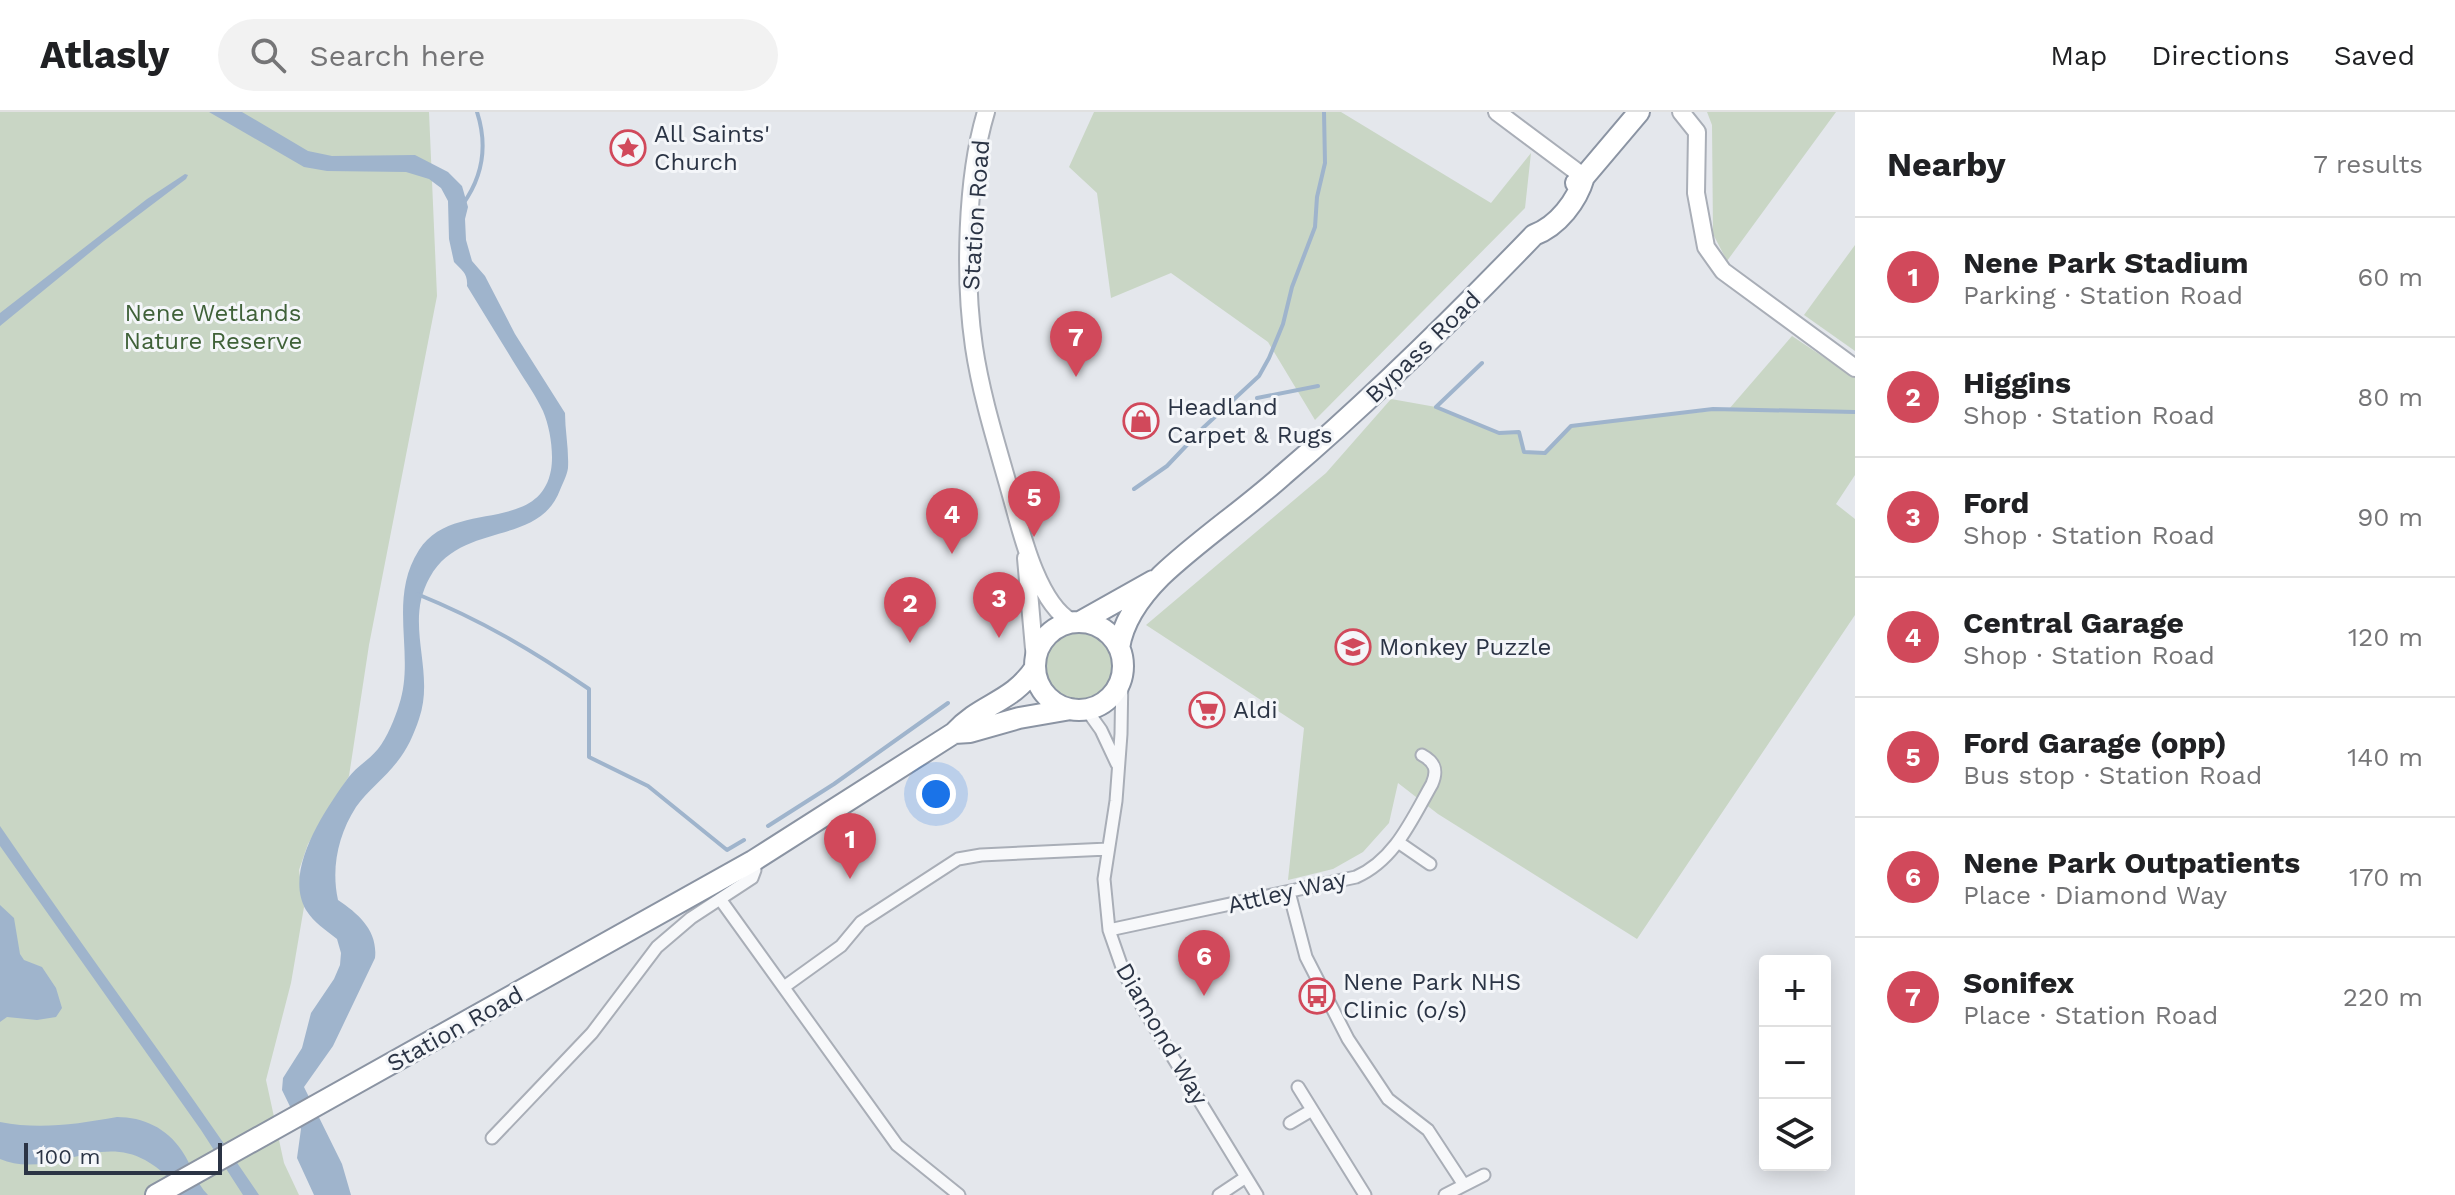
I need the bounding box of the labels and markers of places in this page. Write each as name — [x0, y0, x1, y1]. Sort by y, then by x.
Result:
place label: All Saints' Church — [654, 120, 770, 176]
place icon: All Saints' Church — [609, 129, 647, 167]
pin: 7 — [1050, 311, 1102, 377]
place label: Headland Carpet & Rugs — [1167, 393, 1333, 449]
shop icon: Headland Carpet & Rugs — [1122, 402, 1160, 440]
pin: 5 — [1008, 471, 1060, 537]
pin: 4 — [926, 488, 978, 554]
pin: 3 — [973, 572, 1025, 638]
pin: 2 — [884, 577, 936, 643]
school or university icon: Monkey Puzzle — [1334, 628, 1372, 666]
place label: Monkey Puzzle — [1379, 633, 1551, 661]
supermarket icon: Aldi — [1188, 691, 1226, 729]
place label: Aldi — [1233, 696, 1278, 724]
pin: 1 — [824, 813, 876, 879]
pin: 6 — [1178, 930, 1230, 996]
place label: Nene Park NHS Clinic (o/s) — [1343, 968, 1521, 1024]
bus stop icon: Nene Park NHS Clinic (o/s) — [1298, 977, 1336, 1015]

